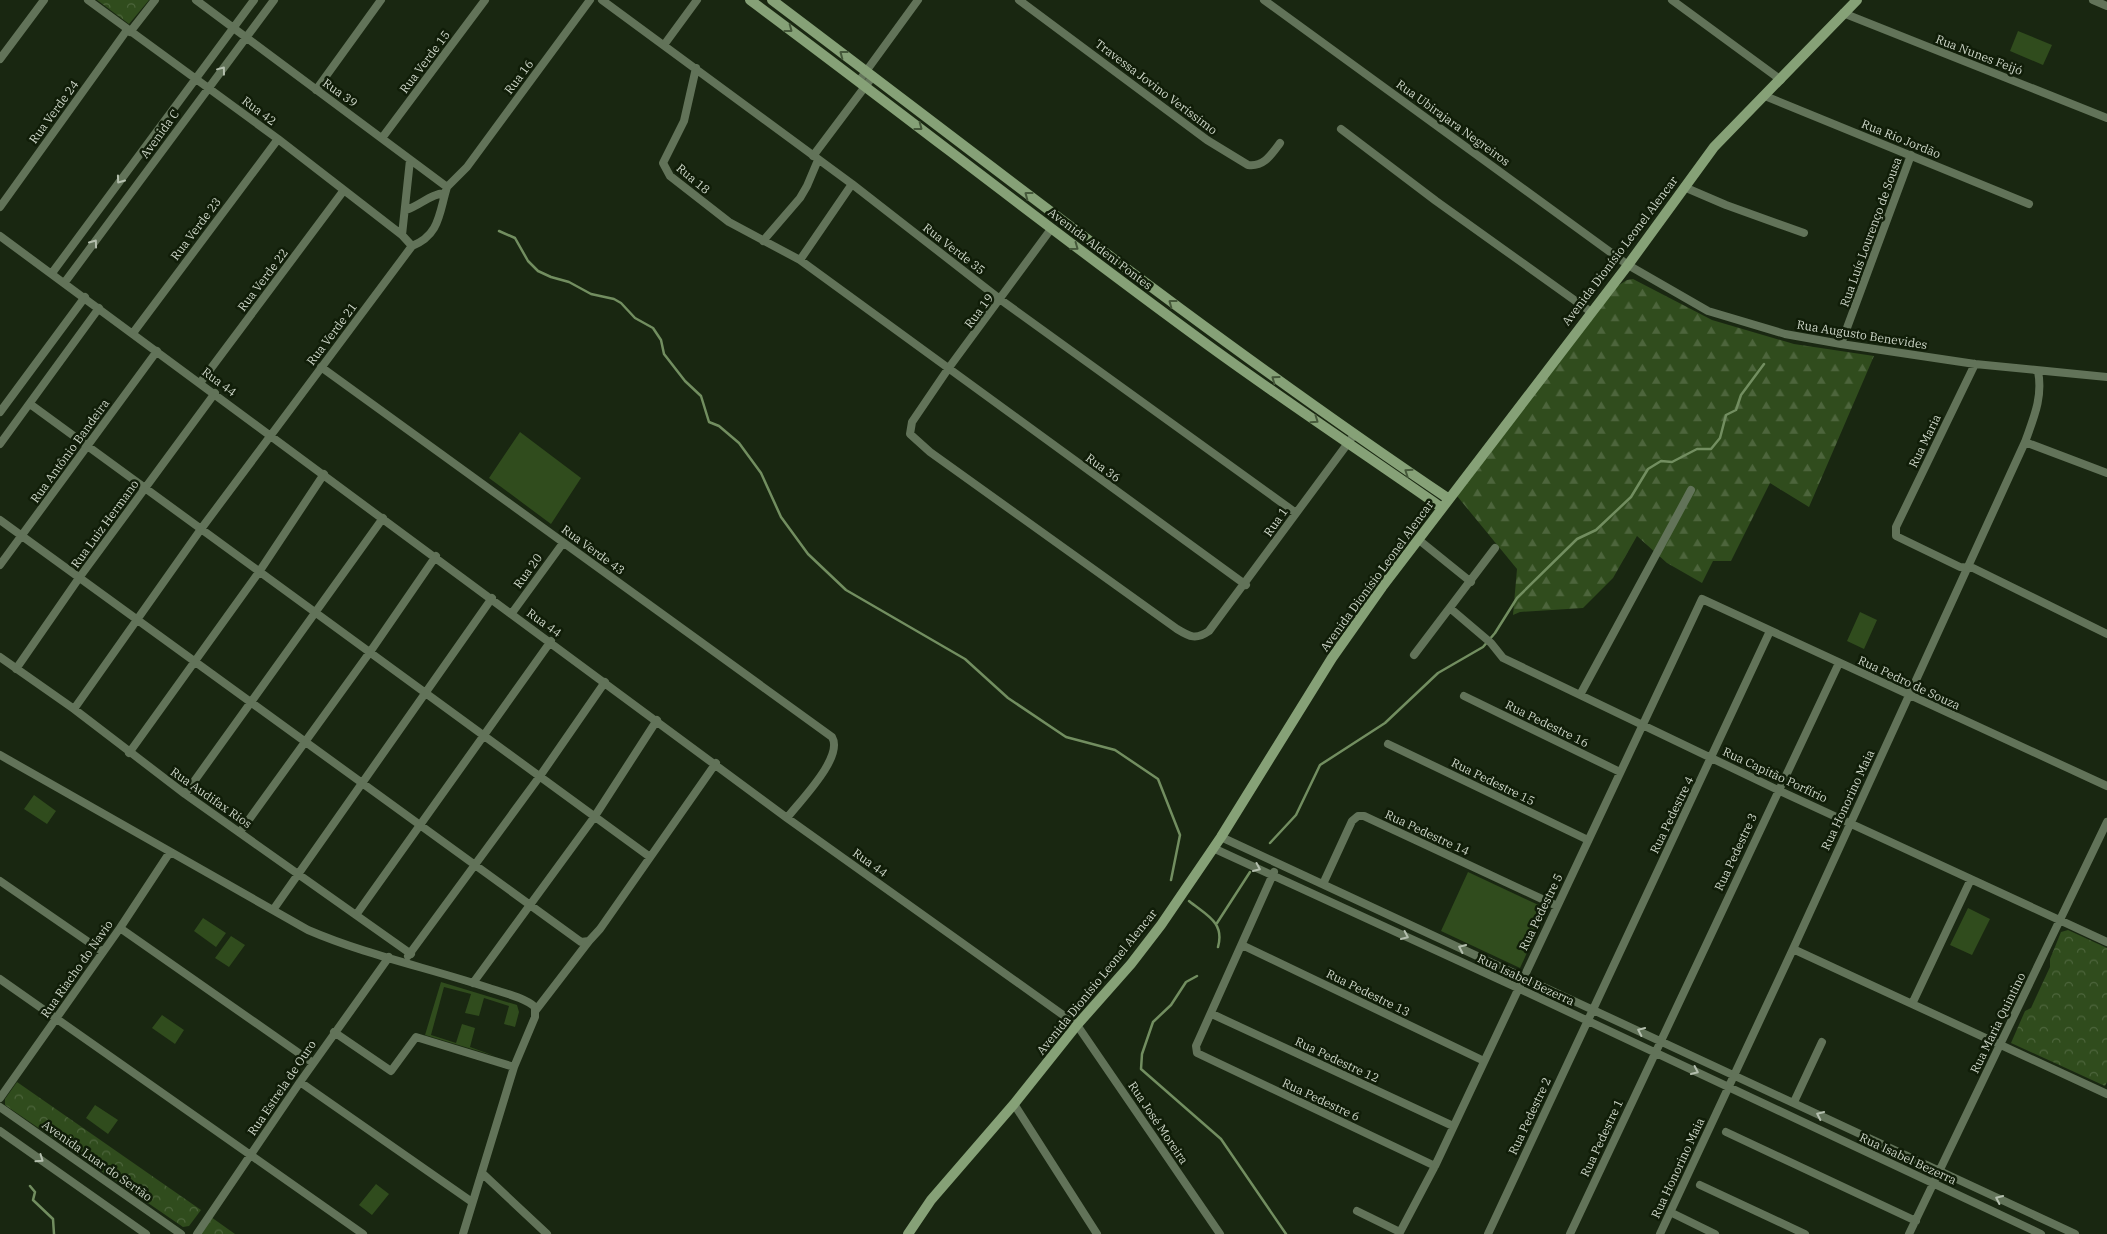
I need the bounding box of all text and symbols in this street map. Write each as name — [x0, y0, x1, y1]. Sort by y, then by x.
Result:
one-way arrow — [783, 23, 793, 32]
street label: Rua Verde 15 — [396, 27, 453, 96]
street label: Rua Nunes Feijó — [1934, 31, 2025, 78]
street label: Travessa Jovino Veríssimo — [1092, 36, 1220, 138]
one-way arrow — [840, 51, 849, 59]
street label: Rua 16 — [501, 57, 536, 97]
one-way arrow — [216, 67, 224, 76]
street label: Rua 39 — [320, 75, 361, 110]
street label: Rua Ubirajara Negreiros — [1393, 76, 1513, 169]
street label: Rua Verde 24 — [26, 77, 82, 146]
street label: Rua 42 — [239, 93, 279, 128]
street label: Avenida C — [137, 106, 182, 161]
street label: Rua Rio Jordão — [1859, 116, 1943, 161]
one-way arrow — [913, 121, 922, 129]
street label: Rua Luís Lourenço de Sousa — [1836, 155, 1905, 309]
street label: Rua 18 — [673, 160, 713, 197]
street label: Avenida Dionísio Leonel Alencar — [1559, 173, 1681, 328]
one-way arrow — [118, 174, 126, 183]
one-way arrow — [1025, 192, 1034, 200]
street label: Rua Verde 23 — [167, 194, 224, 263]
street label: Avenida Aldeni Pontes — [1045, 205, 1155, 293]
street label: Rua Verde 35 — [920, 220, 988, 278]
one-way arrow — [88, 239, 97, 249]
one-way arrow — [1069, 241, 1079, 250]
street label: Rua Verde 22 — [234, 245, 291, 314]
street label: Rua 19 — [961, 291, 996, 331]
street label: Rua Verde 21 — [303, 299, 360, 368]
one-way arrow — [1168, 300, 1178, 309]
street label: Rua Augusto Benevides — [1796, 317, 1929, 352]
street label: Rua 44 — [199, 364, 239, 399]
one-way arrow — [1272, 376, 1281, 384]
street label: Rua Antônio Bandeira — [27, 396, 112, 505]
street label: Rua Maria — [1905, 411, 1944, 470]
one-way arrow — [1310, 414, 1319, 423]
street label: Rua 36 — [1083, 450, 1124, 485]
one-way arrow — [1404, 469, 1414, 478]
street label: Rua Luiz Hermano — [68, 476, 142, 571]
street label: Avenida Dionísio Leonel Alencar — [1317, 497, 1437, 654]
street label: Rua 1 — [1260, 504, 1291, 539]
street label: Rua Verde 43 — [559, 522, 628, 578]
street label: Rua 20 — [510, 550, 545, 591]
street label: Rua 44 — [524, 605, 565, 640]
street label: Rua Pedro de Souza — [1856, 652, 1963, 713]
street label: Rua Pedestre 16 — [1503, 697, 1592, 750]
street label: Rua Capitão Porfírio — [1720, 744, 1830, 805]
street label: Rua Honorino Maia — [1818, 747, 1878, 852]
street label: Rua Pedestre 15 — [1449, 755, 1538, 808]
street label: Rua Audifax Rios — [168, 764, 255, 831]
street label: Rua Pedestre 4 — [1646, 774, 1697, 856]
street label: Rua Pedestre 14 — [1383, 806, 1472, 859]
street label: Rua Pedestre 3 — [1711, 811, 1760, 893]
street label: Rua 44 — [850, 845, 891, 880]
one-way arrow — [1252, 861, 1261, 872]
street label: Rua Pedestre 5 — [1515, 871, 1566, 953]
street label: Avenida Dionísio Leonel Alencar — [1033, 905, 1160, 1058]
street label: Rua Riacho do Navio — [37, 917, 116, 1020]
one-way arrow — [1400, 929, 1409, 940]
one-way arrow — [1458, 944, 1467, 954]
street label: Rua Isabel Bezerra — [1475, 950, 1578, 1009]
street label: Rua Pedestre 13 — [1324, 966, 1413, 1019]
street label: Rua Maria Quintino — [1967, 970, 2029, 1076]
one-way arrow — [1637, 1026, 1646, 1037]
street label: Rua Pedestre 12 — [1293, 1033, 1382, 1086]
street label: Rua Estrela de Ouro — [244, 1037, 319, 1138]
one-way arrow — [1690, 1065, 1699, 1076]
street label: Rua Pedestre 6 — [1280, 1075, 1362, 1124]
street label: Rua Pedestre 2 — [1505, 1075, 1554, 1157]
street label: Rua José Moreira — [1125, 1078, 1192, 1167]
street label: Rua Pedestre 1 — [1577, 1097, 1626, 1179]
one-way arrow — [1816, 1111, 1825, 1121]
street label: Rua Honorino Maia — [1648, 1115, 1708, 1220]
street label: Avenida Luar do Sertão — [39, 1117, 155, 1204]
street label: Rua Isabel Bezerra — [1857, 1129, 1960, 1188]
one-way arrow — [34, 1153, 44, 1162]
one-way arrow — [1995, 1195, 2004, 1205]

